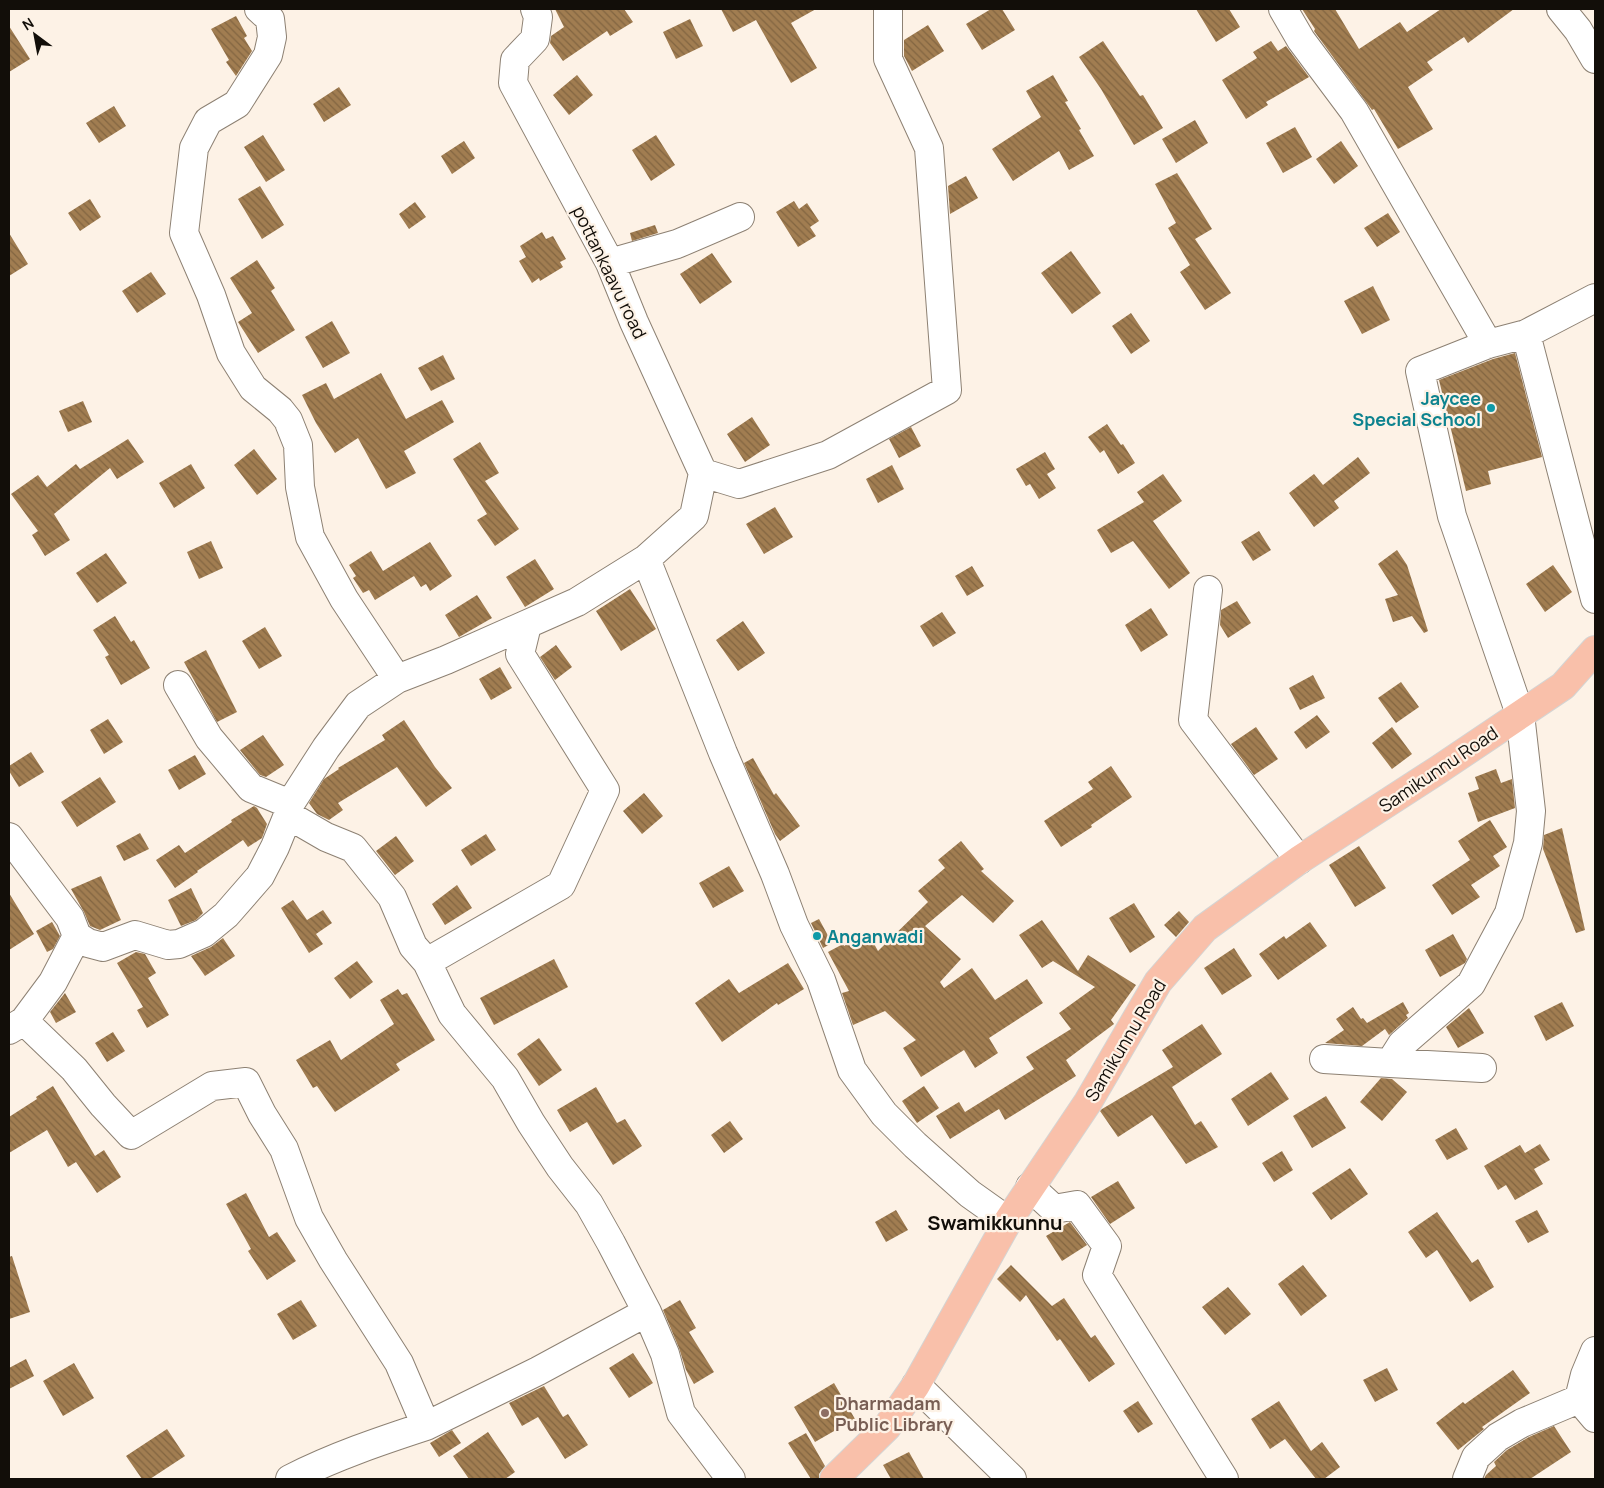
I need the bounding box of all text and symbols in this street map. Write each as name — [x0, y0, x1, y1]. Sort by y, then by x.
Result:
north arrow — [10, 10, 60, 60]
text: N — [19, 13, 37, 34]
street label: pottankaavu road — [567, 202, 653, 342]
place label: Jaycee Special School — [1352, 386, 1481, 431]
marker: Jaycee Special School — [1485, 402, 1497, 414]
street label: Samikunnu Road — [1374, 720, 1502, 818]
place label: Anganwadi — [827, 924, 923, 948]
marker: Anganwadi — [811, 930, 823, 942]
street label: Samikunnu Road — [1079, 974, 1171, 1106]
district label: Swamikkunnu — [927, 1209, 1063, 1236]
place label: Dharmadam Public Library — [835, 1391, 953, 1436]
marker: Dharmadam Public Library — [819, 1407, 831, 1419]

